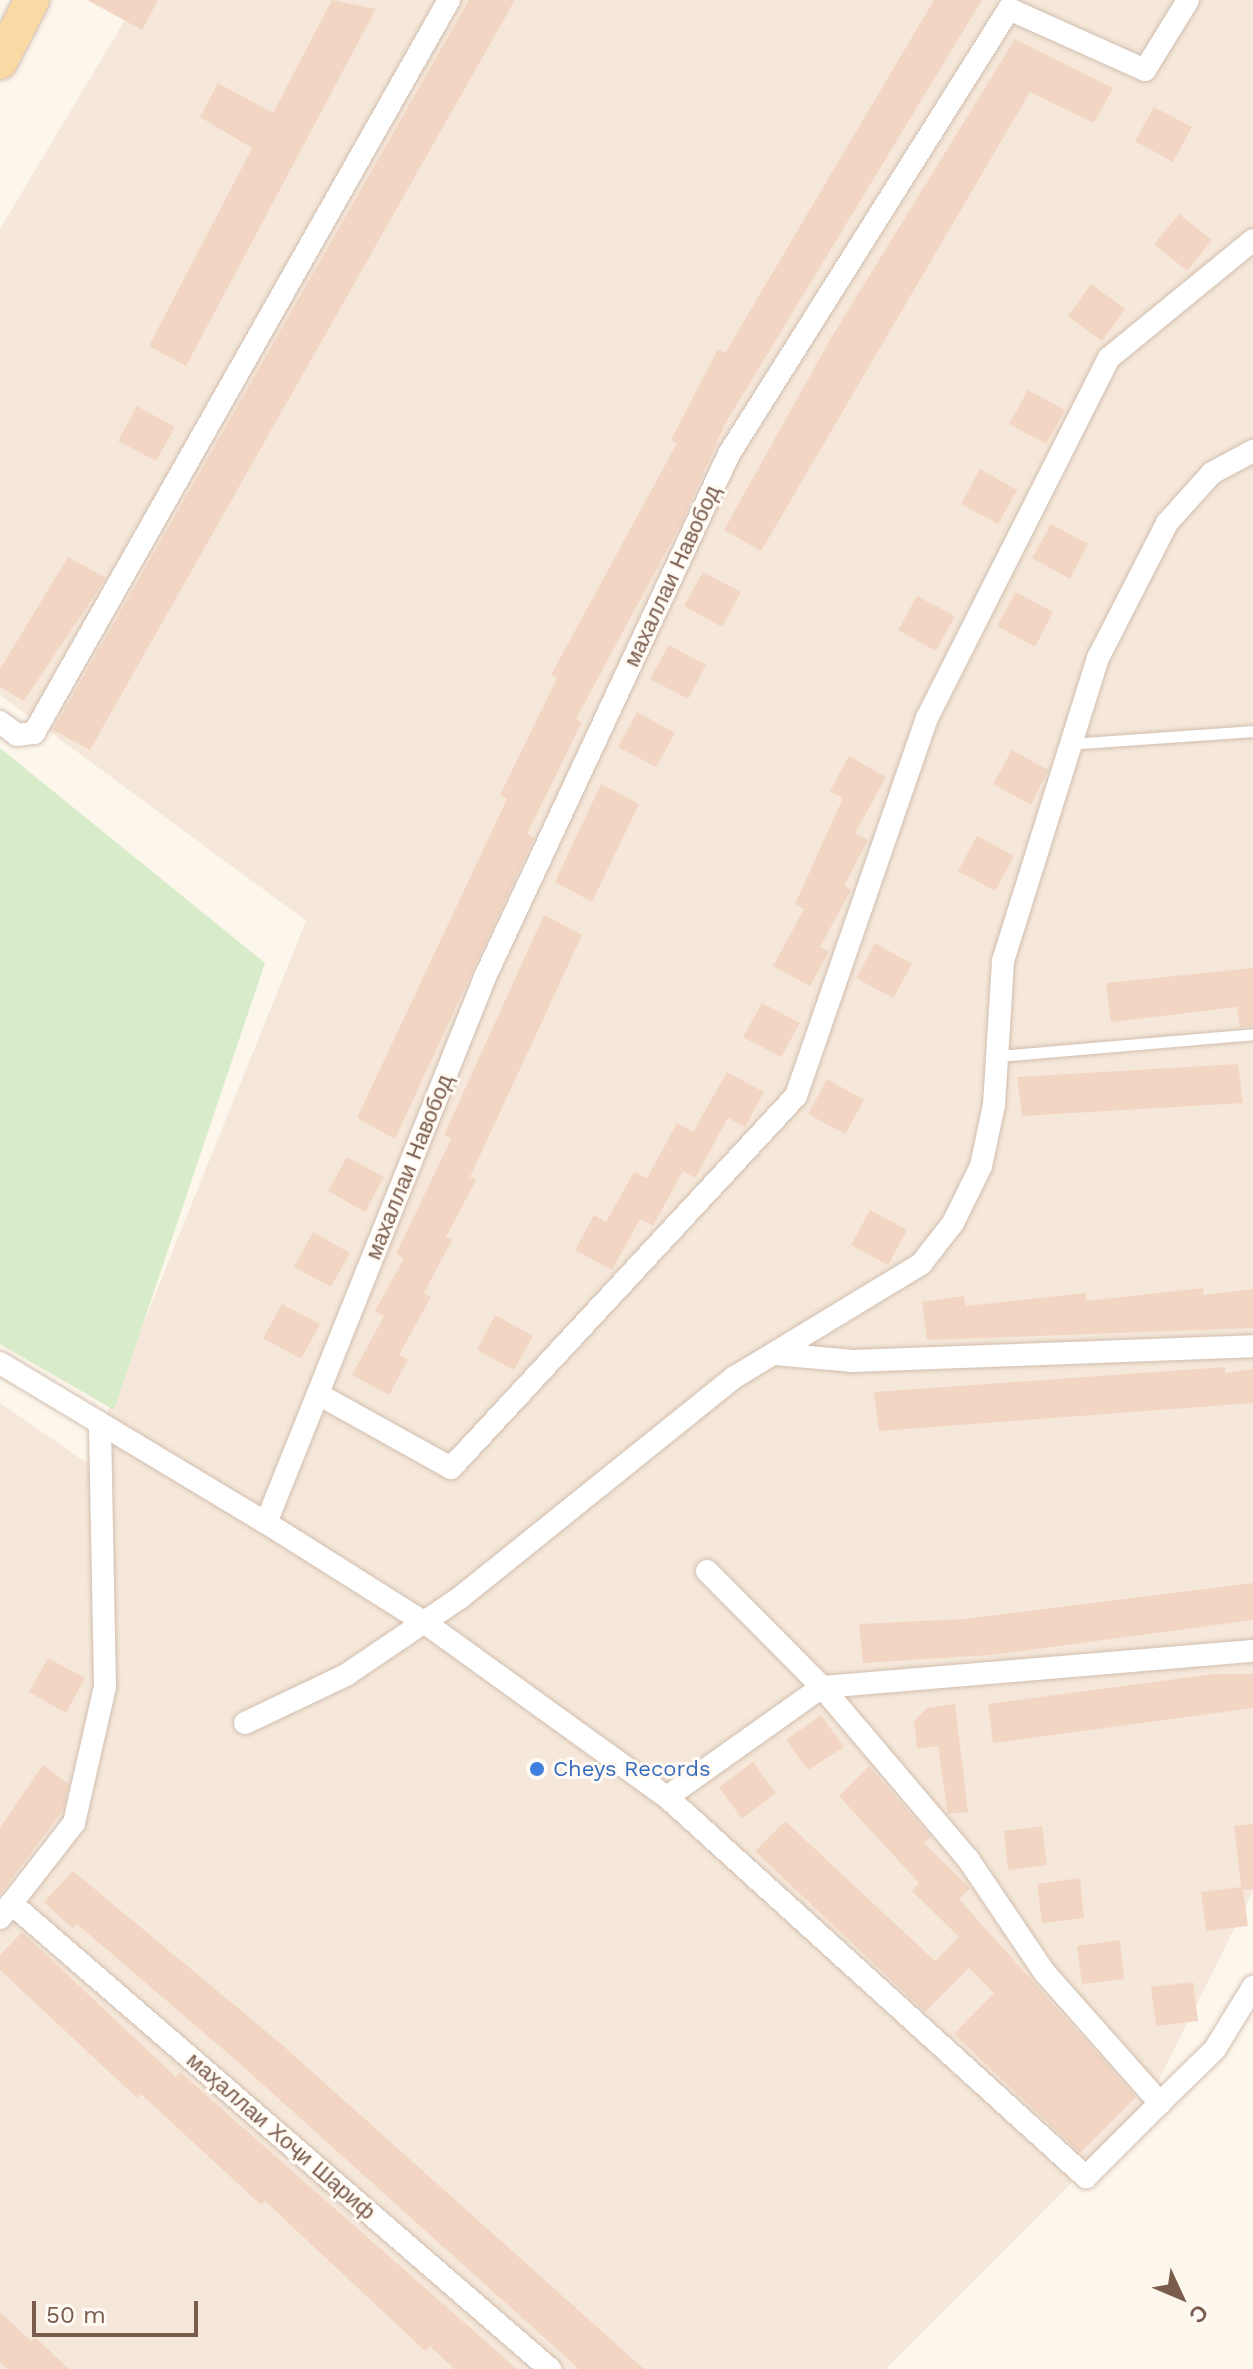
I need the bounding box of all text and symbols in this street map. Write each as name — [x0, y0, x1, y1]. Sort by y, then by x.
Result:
street label: махаллаи Навобод — [618, 481, 726, 671]
street label: махаллаи Навобод — [360, 1071, 458, 1263]
place label: Cheys Records — [553, 1756, 711, 1782]
marker: Cheys Records — [528, 1760, 546, 1778]
street label: маҳаллаи Хоҷи Шариф — [181, 2047, 381, 2225]
north arrow — [1141, 2257, 1221, 2337]
scale bar — [36, 2285, 202, 2335]
text: С — [1184, 2300, 1213, 2328]
text: 50 m — [46, 2301, 106, 2329]

